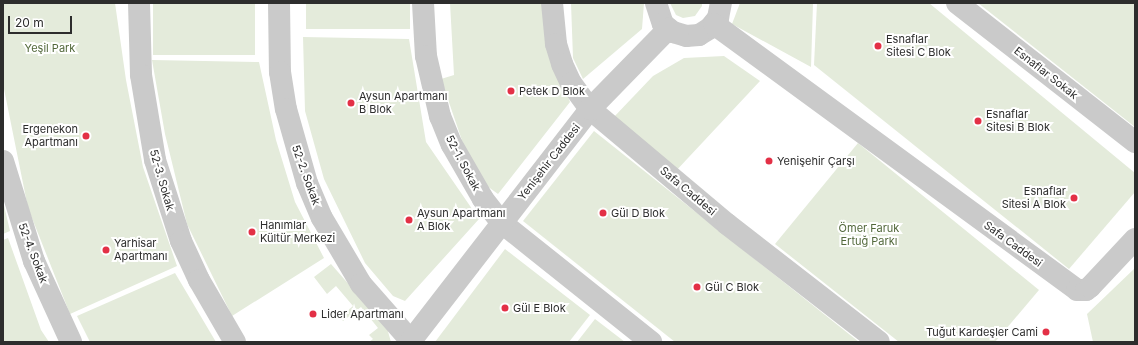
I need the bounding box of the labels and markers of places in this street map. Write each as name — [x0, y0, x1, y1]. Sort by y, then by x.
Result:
place label: Esnaflar Sitesi C Blok — [886, 33, 951, 59]
marker: Esnaflar Sitesi C Blok — [873, 41, 883, 51]
place label: Petek D Blok — [519, 84, 585, 98]
marker: Petek D Blok — [506, 86, 516, 96]
place label: Aysun Apartmanı B Blok — [359, 90, 447, 116]
marker: Aysun Apartmanı B Blok — [346, 98, 356, 108]
place label: Esnaflar Sitesi B Blok — [986, 108, 1050, 134]
marker: Esnaflar Sitesi B Blok — [973, 116, 983, 126]
place label: Ergenekon Apartmanı — [22, 123, 78, 149]
marker: Ergenekon Apartmanı — [81, 131, 91, 141]
place label: Yenişehir Çarşı — [777, 154, 855, 168]
marker: Yenişehir Çarşı — [764, 156, 774, 166]
place label: Esnaflar Sitesi A Blok — [1002, 185, 1066, 211]
marker: Esnaflar Sitesi A Blok — [1069, 193, 1079, 203]
place label: Gül D Blok — [611, 206, 665, 220]
place label: Aysun Apartmanı A Blok — [417, 207, 505, 233]
marker: Gül D Blok — [598, 208, 608, 218]
marker: Aysun Apartmanı A Blok — [404, 215, 414, 225]
place label: Hanımlar Kültür Merkezi — [260, 219, 335, 245]
marker: Hanımlar Kültür Merkezi — [247, 227, 257, 237]
place label: Yarhisar Apartmanı — [114, 237, 167, 263]
marker: Yarhisar Apartmanı — [101, 245, 111, 255]
place label: Gül C Blok — [705, 280, 759, 294]
marker: Gül C Blok — [692, 282, 702, 292]
place label: Gül E Blok — [513, 301, 566, 315]
marker: Gül E Blok — [500, 303, 510, 313]
place label: Lider Apartmanı — [321, 307, 404, 321]
marker: Lider Apartmanı — [308, 309, 318, 319]
place label: Tuğut Kardeşler Cami — [926, 325, 1038, 339]
marker: Tuğut Kardeşler Cami — [1041, 327, 1051, 337]

